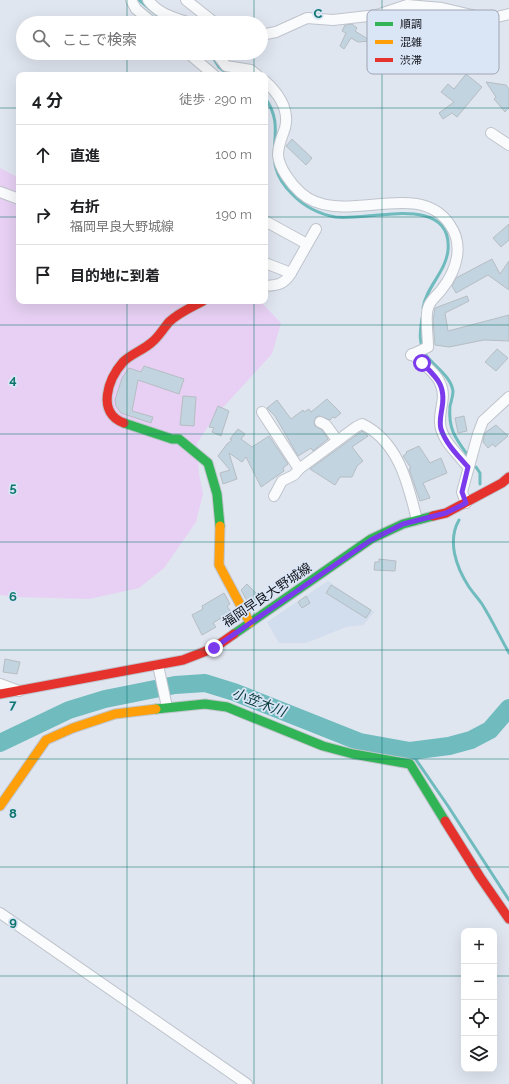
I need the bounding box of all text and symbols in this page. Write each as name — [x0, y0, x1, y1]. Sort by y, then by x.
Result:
text: C — [314, 6, 323, 21]
legend — [367, 10, 499, 74]
search box — [16, 16, 268, 60]
text: 順調 — [400, 18, 422, 31]
icon: search — [30, 27, 52, 49]
text: ここで検索 — [62, 31, 137, 49]
text: 混雑 — [400, 36, 422, 49]
text: 渋滞 — [400, 54, 422, 67]
text: 4 分 — [32, 90, 63, 110]
text: 徒歩 · 290 m — [179, 92, 252, 107]
icon: ahead — [32, 144, 54, 166]
text: 直進 — [70, 147, 100, 165]
text: 100 m — [215, 147, 252, 162]
text: 右折 — [70, 198, 100, 216]
icon: right — [32, 204, 54, 226]
text: 190 m — [216, 207, 252, 222]
text: 福岡早良大野城線 — [70, 219, 174, 234]
icon: arrive — [32, 264, 54, 286]
text: 目的地に到着 — [70, 267, 160, 285]
route start — [413, 354, 431, 372]
text: 4 — [9, 372, 17, 387]
text: 5 — [9, 480, 17, 495]
street label: 福岡早良大野城線 — [220, 560, 314, 630]
text: 6 — [9, 589, 17, 604]
route end — [205, 639, 223, 657]
water label: 小笠木川 — [230, 684, 290, 720]
text: 7 — [9, 697, 17, 712]
text: 8 — [9, 806, 17, 821]
text: 9 — [9, 914, 17, 929]
map controls — [461, 928, 497, 1072]
button: + — [461, 928, 497, 964]
button: − — [461, 964, 497, 1000]
button: locate — [461, 1000, 497, 1036]
button: layers — [461, 1036, 497, 1072]

